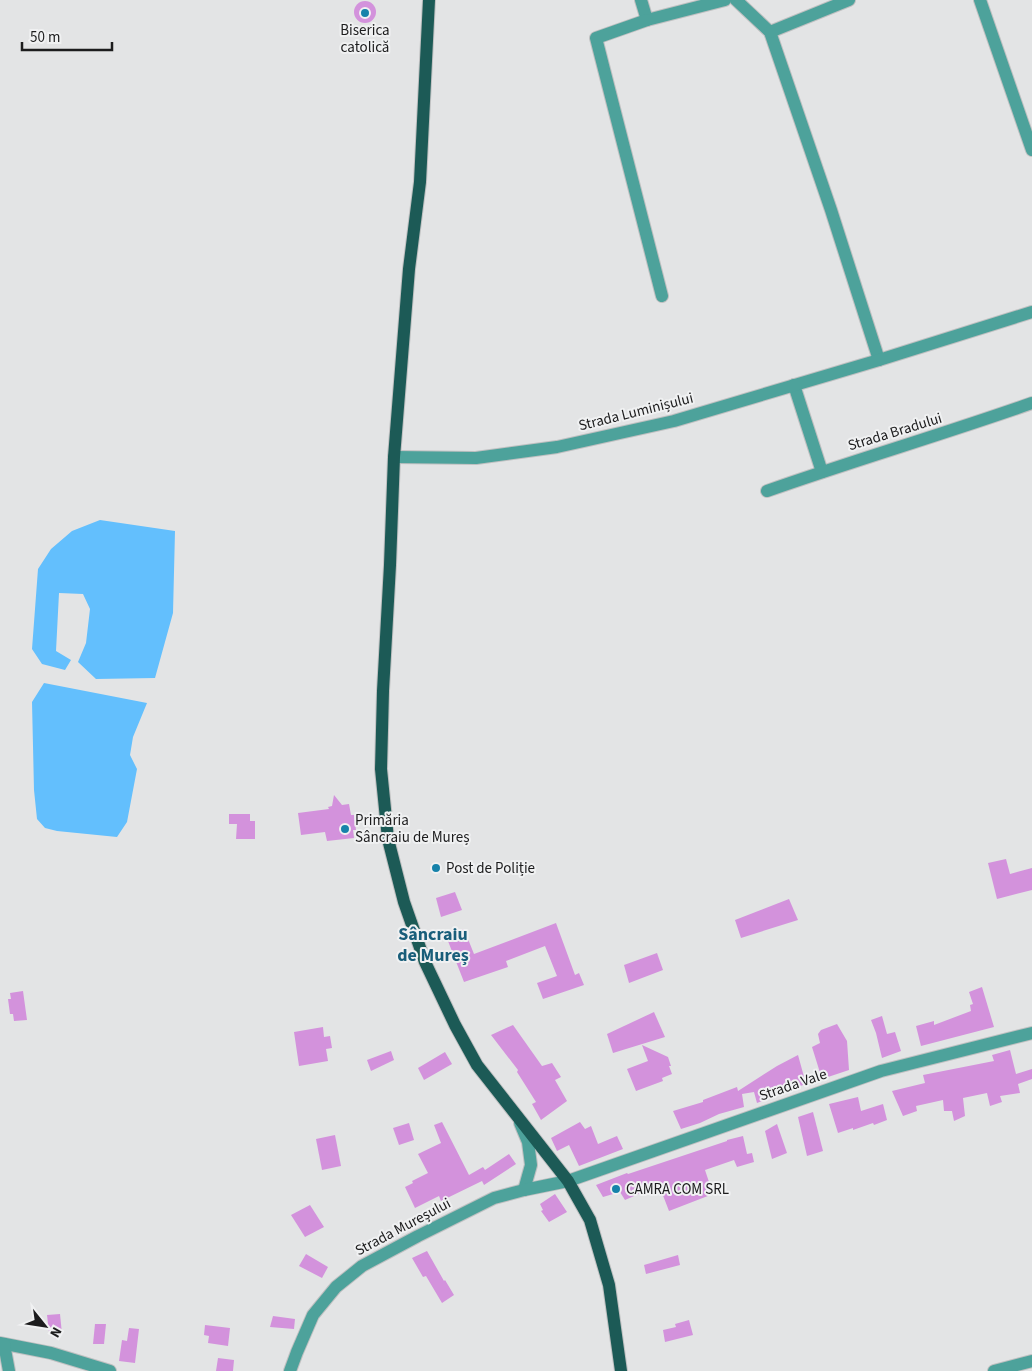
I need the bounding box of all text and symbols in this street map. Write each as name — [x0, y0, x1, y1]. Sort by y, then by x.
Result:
marker: Biserica catolică — [359, 7, 371, 19]
scale bar — [22, 20, 112, 52]
place label: Biserica catolică — [340, 20, 390, 58]
text: 50 m — [30, 27, 60, 48]
street label: Strada Luminișului — [576, 388, 696, 436]
street label: Strada Bradului — [845, 408, 945, 456]
place label: Primăria Sâncraiu de Mureș — [355, 810, 470, 848]
marker: Primăria Sâncraiu de Mureș — [339, 823, 351, 835]
place label: Post de Poliție — [446, 858, 535, 879]
marker: Post de Poliție — [430, 862, 442, 874]
district label: Sâncraiu de Mureș — [397, 922, 469, 968]
street label: Strada Vale — [756, 1064, 830, 1106]
place label: CAMRA COM SRL — [626, 1179, 729, 1200]
marker: CAMRA COM SRL — [610, 1183, 622, 1195]
street label: Strada Mureșului — [351, 1193, 455, 1261]
north arrow — [20, 1301, 70, 1351]
text: N — [44, 1323, 66, 1341]

